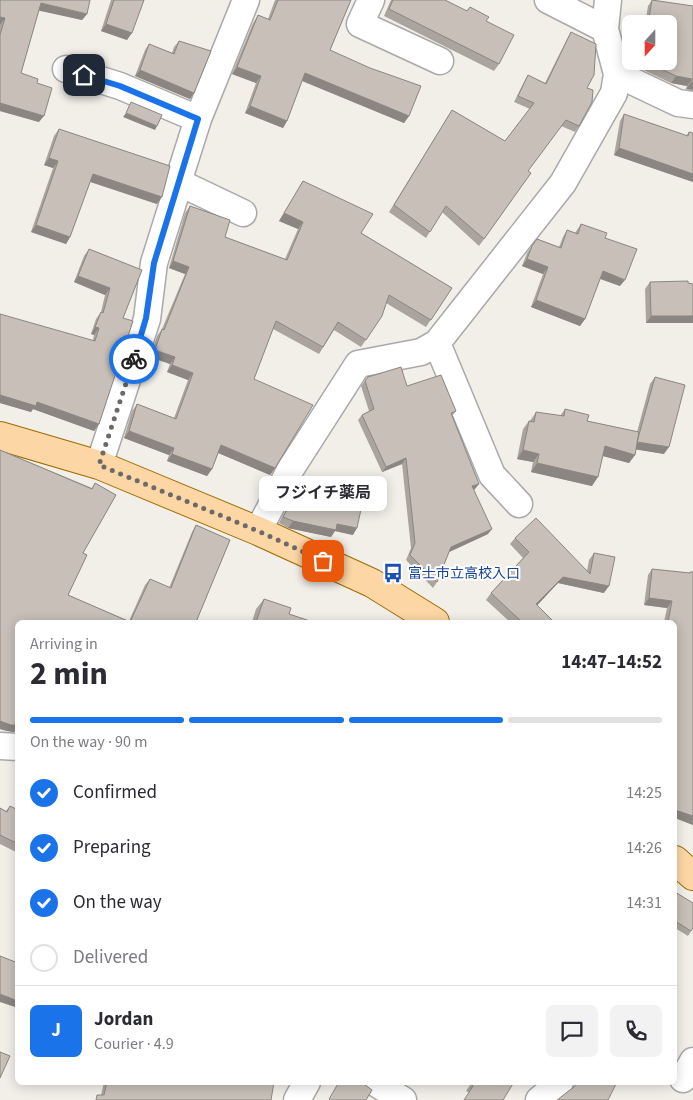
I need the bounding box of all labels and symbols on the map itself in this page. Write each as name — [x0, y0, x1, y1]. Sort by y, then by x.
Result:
north arrow — [622, 15, 678, 70]
pin — [63, 54, 105, 96]
courier — [109, 334, 159, 384]
callout: フジイチ薬局 — [259, 476, 387, 511]
pin — [302, 540, 344, 582]
bus stop icon: 富士市立高校入口 — [382, 562, 404, 584]
place label: 富士市立高校入口 — [408, 564, 520, 584]

